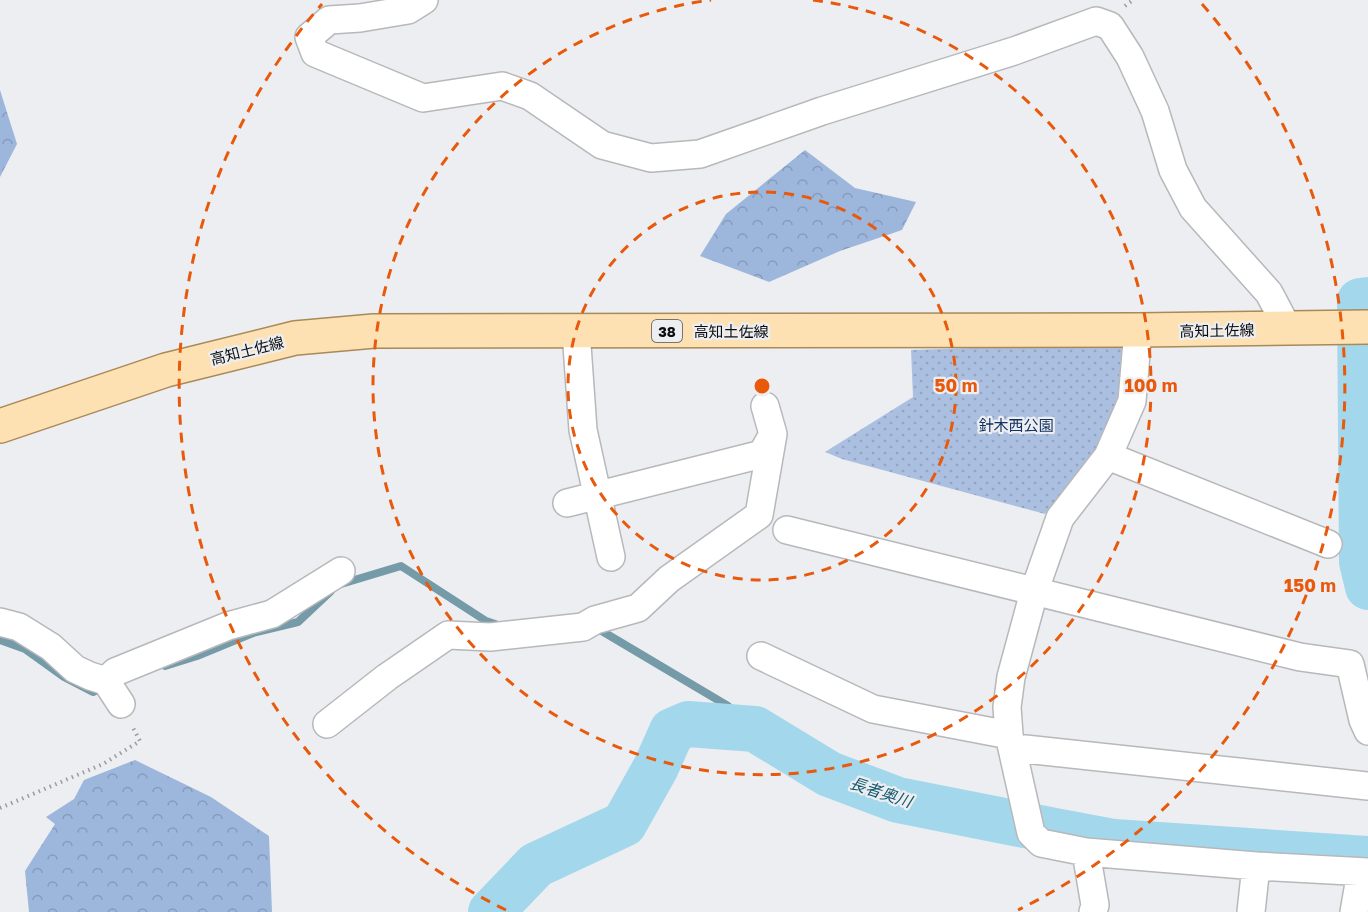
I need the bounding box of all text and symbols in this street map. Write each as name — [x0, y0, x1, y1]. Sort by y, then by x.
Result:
road number: 38 — [652, 320, 682, 342]
street label: 高知土佐線 — [1179, 320, 1255, 340]
street label: 高知土佐線 — [693, 322, 769, 340]
street label: 高知土佐線 — [208, 332, 286, 368]
text: 50 m — [935, 374, 977, 396]
text: 100 m — [1125, 374, 1177, 396]
centre of rings — [752, 376, 772, 396]
park label: 針木西公園 — [978, 416, 1054, 434]
text: 150 m — [1284, 574, 1336, 596]
water label: 長者奥川 — [847, 773, 916, 812]

